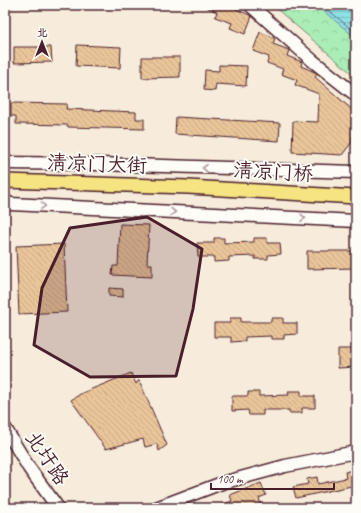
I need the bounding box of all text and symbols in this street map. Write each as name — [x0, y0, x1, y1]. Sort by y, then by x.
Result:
north arrow — [22, 22, 62, 62]
text: 北 — [37, 25, 48, 39]
street label: 清凉门大街 — [47, 150, 147, 178]
street label: 清凉门桥 — [232, 157, 314, 187]
one-way arrow — [202, 163, 208, 172]
one-way arrow — [40, 201, 46, 210]
one-way arrow — [170, 208, 176, 216]
one-way arrow — [300, 213, 306, 222]
street label: 北圩路 — [20, 426, 75, 491]
scale bar — [211, 465, 334, 491]
text: 100 m — [217, 471, 244, 487]

